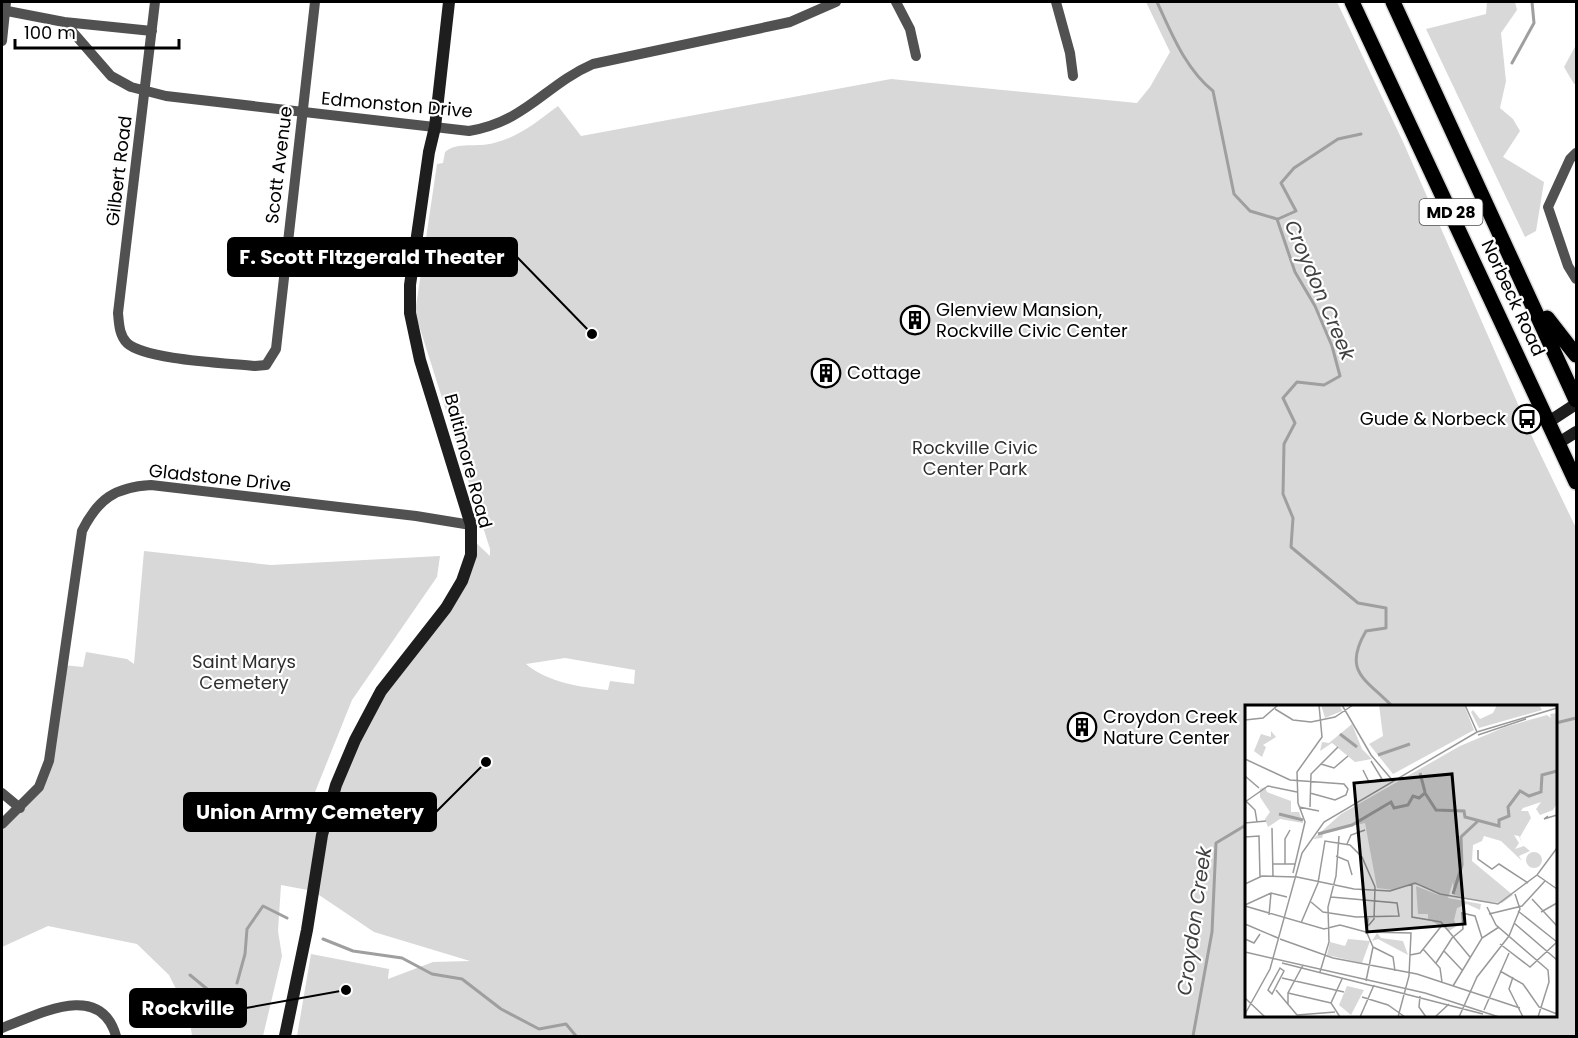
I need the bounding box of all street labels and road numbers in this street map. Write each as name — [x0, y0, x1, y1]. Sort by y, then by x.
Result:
street label: Edmonston Drive — [320, 85, 474, 124]
street label: Scott Avenue — [259, 105, 298, 225]
street label: Gilbert Road — [99, 114, 138, 228]
road number: MD 28 — [1420, 199, 1482, 225]
street label: Norbeck Road — [1475, 235, 1551, 360]
street label: Baltimore Road — [439, 391, 498, 531]
street label: Gladstone Drive — [148, 458, 292, 497]

